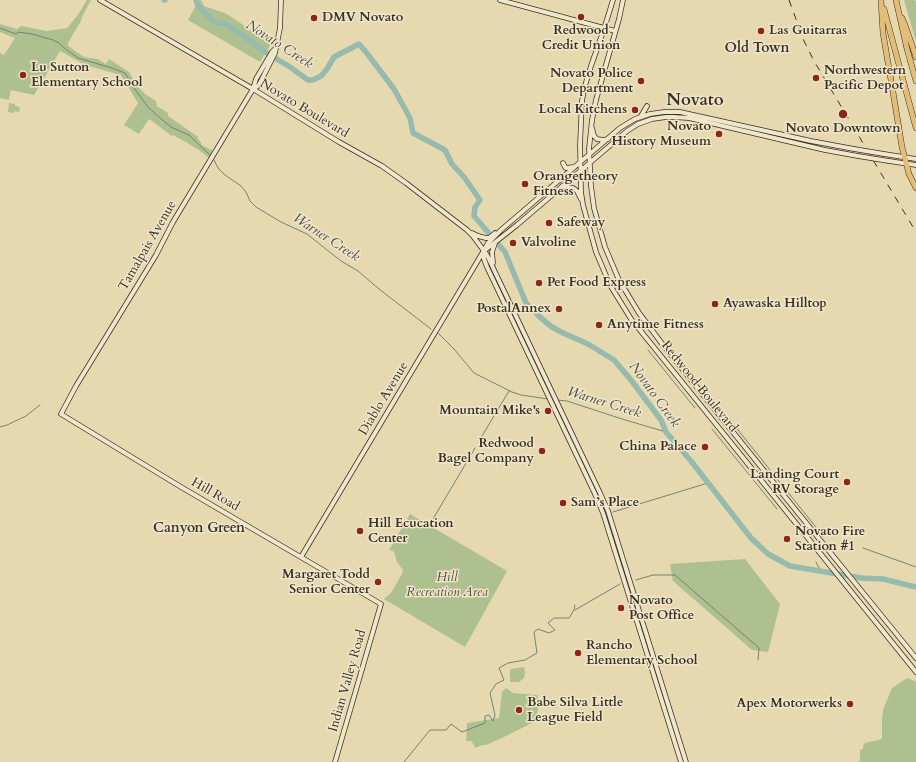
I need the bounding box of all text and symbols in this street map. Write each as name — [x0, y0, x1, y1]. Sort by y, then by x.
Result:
place label: DMV Novato — [322, 10, 403, 26]
marker: Redwood Credit Union — [576, 12, 586, 22]
marker: DMV Novato — [309, 13, 319, 23]
water label: Novato Creek — [242, 17, 316, 73]
place label: Redwood Credit Union — [542, 23, 620, 54]
place label: Las Guitarras — [769, 23, 847, 39]
marker: Las Guitarras — [756, 26, 766, 36]
district label: Old Town — [725, 41, 789, 57]
place label: Lu Sutton Elementary School — [31, 60, 143, 91]
place label: Northwestern Pacific Depot — [824, 63, 906, 94]
place label: Novato Police Department — [550, 66, 633, 97]
marker: Lu Sutton Elementary School — [18, 70, 28, 80]
marker: Northwestern Pacific Depot — [811, 73, 821, 83]
street label: Novato Boulevard — [257, 76, 351, 142]
marker: Novato Police Department — [636, 76, 646, 86]
district label: Novato — [666, 91, 724, 111]
place label: Local Kitchens — [539, 102, 627, 118]
marker: Local Kitchens — [630, 105, 640, 115]
marker: Novato Downtown — [837, 108, 849, 120]
place label: Novato History Museum — [611, 119, 711, 150]
place label: Novato Downtown — [786, 121, 900, 137]
marker: Novato History Museum — [714, 129, 724, 139]
place label: Orangetheory Fitness — [533, 169, 618, 200]
marker: Orangetheory Fitness — [520, 179, 530, 189]
street label: Tamalpais Avenue — [116, 198, 180, 294]
water label: Warner Creek — [289, 210, 363, 266]
place label: Safeway — [557, 215, 605, 231]
marker: Safeway — [544, 218, 554, 228]
place label: Valvoline — [521, 235, 577, 251]
marker: Valvoline — [508, 238, 518, 248]
place label: Pet Food Express — [547, 275, 646, 291]
marker: Pet Food Express — [534, 278, 544, 288]
place label: Ayawaska Hilltop — [723, 296, 827, 312]
marker: Ayawaska Hilltop — [710, 299, 720, 309]
place label: PostalAnnex — [477, 301, 551, 317]
marker: PostalAnnex — [554, 304, 564, 314]
place label: Anytime Fitness — [607, 317, 704, 333]
marker: Anytime Fitness — [594, 320, 604, 330]
street label: Redwood Boulevard — [657, 338, 741, 436]
street label: Diablo Avenue — [356, 359, 412, 439]
water label: Novato Creek — [625, 359, 683, 431]
water label: Warner Creek — [565, 384, 643, 422]
place label: Mountain Mike's — [439, 403, 540, 419]
marker: Mountain Mike's — [543, 406, 553, 416]
place label: Redwood Bagel Company — [437, 436, 534, 467]
place label: China Palace — [619, 439, 697, 455]
marker: China Palace — [700, 442, 710, 452]
marker: Redwood Bagel Company — [537, 446, 547, 456]
place label: Landing Court RV Storage — [750, 467, 839, 498]
street label: Hill Road — [188, 475, 242, 515]
marker: Landing Court RV Storage — [842, 477, 852, 487]
place label: Sam’s Place — [571, 495, 639, 511]
marker: Sam’s Place — [558, 498, 568, 508]
place label: Hill Ecucation Center — [368, 516, 454, 547]
district label: Canyon Green — [153, 521, 245, 537]
place label: Novato Fire Station #1 — [795, 524, 865, 555]
marker: Hill Ecucation Center — [355, 526, 365, 536]
marker: Novato Fire Station #1 — [782, 534, 792, 544]
place label: Margaret Todd Senior Center — [282, 567, 370, 598]
park label: Hill Recreation Area — [406, 570, 488, 601]
marker: Margaret Todd Senior Center — [373, 577, 383, 587]
place label: Novato Post Office — [629, 593, 694, 624]
marker: Novato Post Office — [616, 603, 626, 613]
street label: Indian Valley Road — [326, 628, 370, 734]
place label: Rancho Elementary School — [586, 638, 698, 669]
marker: Rancho Elementary School — [573, 648, 583, 658]
place label: Babe Silva Little League Field — [527, 695, 623, 726]
place label: Apex Motorwerks — [737, 696, 842, 712]
marker: Apex Motorwerks — [845, 699, 855, 709]
marker: Babe Silva Little League Field — [514, 705, 524, 715]

